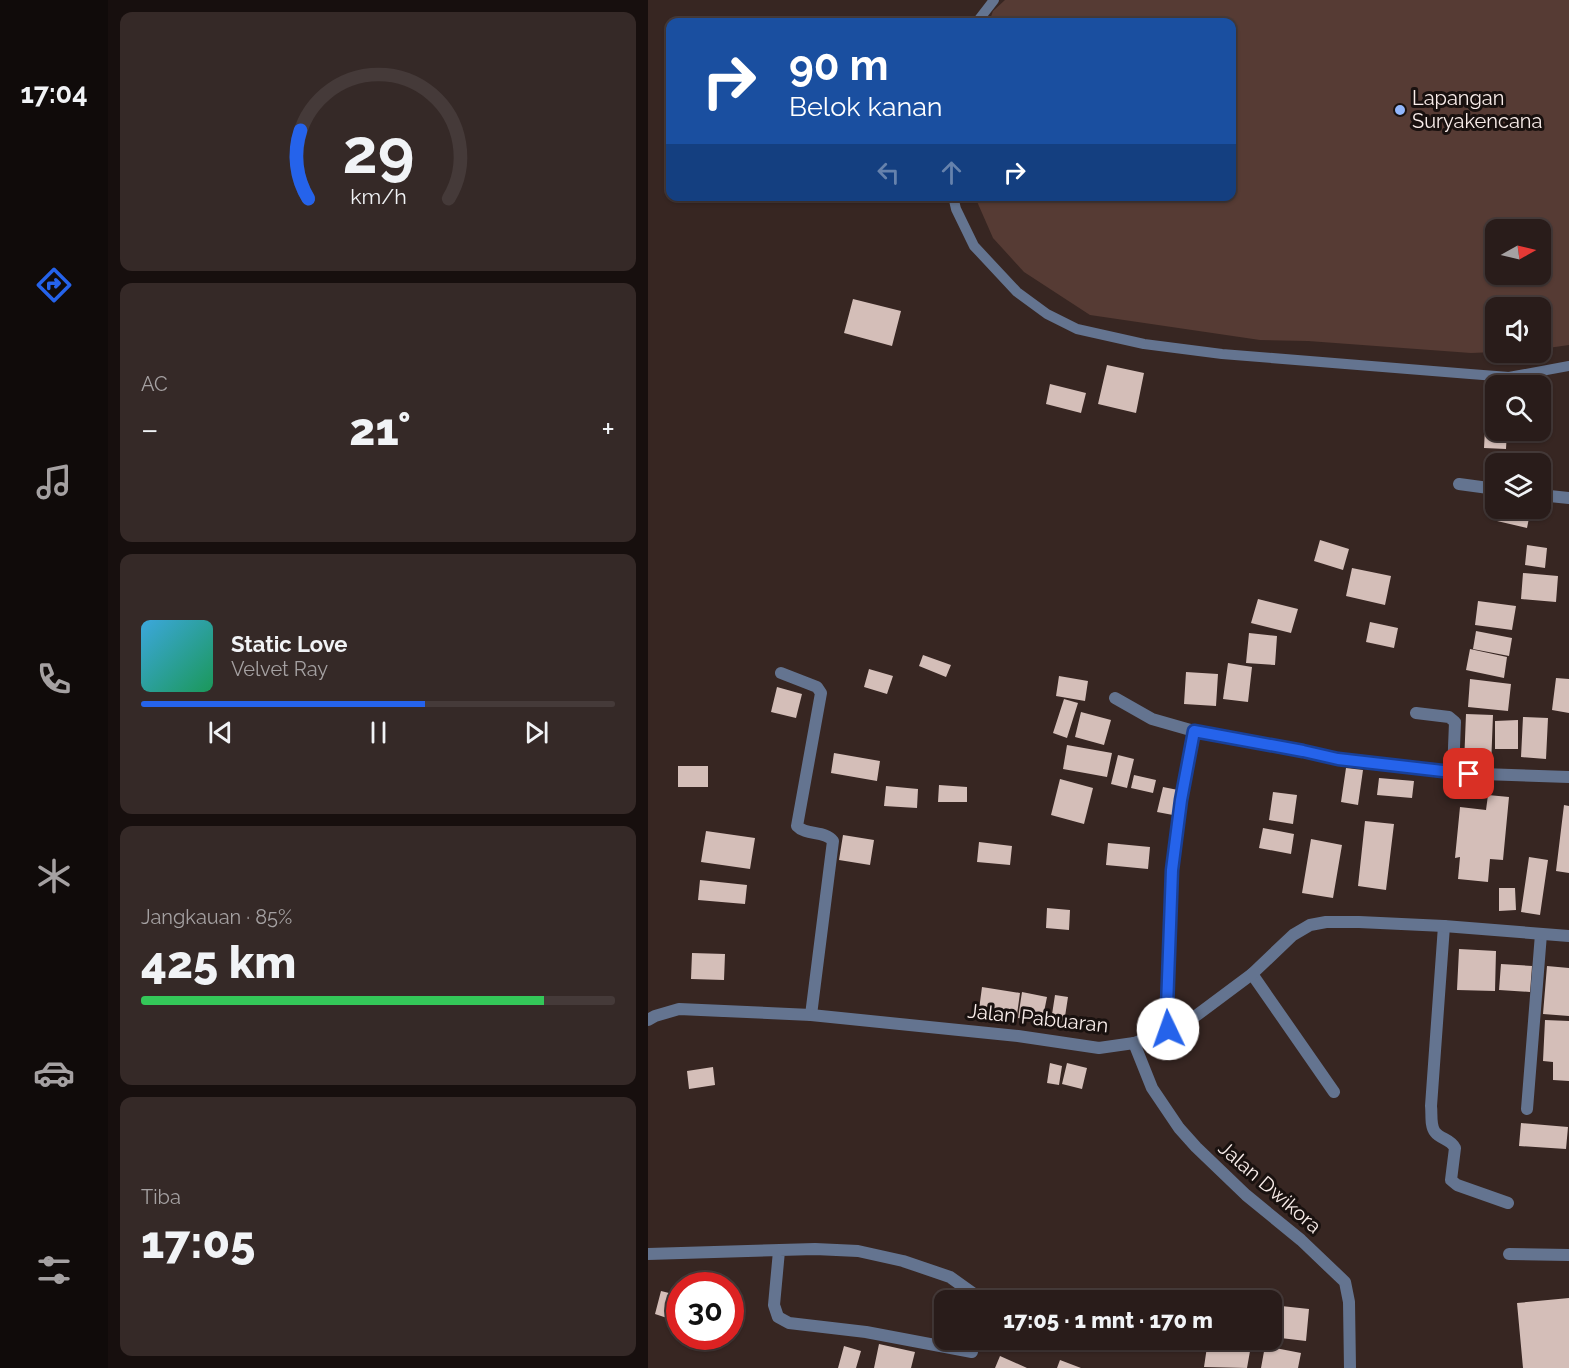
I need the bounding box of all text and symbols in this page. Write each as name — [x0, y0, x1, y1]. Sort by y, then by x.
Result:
text: 90 m — [789, 41, 889, 90]
icon: right — [690, 42, 768, 120]
text: 17:04 — [20, 78, 88, 109]
place label: Lapangan Suryakencana — [1412, 86, 1542, 133]
text: Belok kanan — [789, 91, 943, 122]
marker: Lapangan Suryakencana — [1393, 103, 1407, 117]
text: 29 — [342, 114, 414, 188]
icon: left — [872, 156, 905, 189]
icon: ahead — [935, 156, 968, 189]
icon: right — [998, 156, 1031, 189]
text: km/h — [350, 184, 406, 209]
north arrow — [1485, 219, 1551, 285]
map controls — [1485, 219, 1551, 519]
icon: directions — [33, 264, 75, 306]
button: sound — [1485, 297, 1551, 363]
text: AC — [141, 372, 168, 396]
button: search — [1485, 375, 1551, 441]
text: 21° — [349, 403, 411, 456]
text: − — [141, 410, 159, 449]
text: + — [601, 410, 615, 449]
button: layers — [1485, 453, 1551, 519]
icon: music — [33, 461, 75, 503]
text: Static Love — [231, 631, 348, 657]
text: Velvet Ray — [231, 657, 328, 681]
icon: phone — [33, 658, 75, 700]
icon: previous — [204, 716, 237, 749]
icon: pause — [362, 716, 395, 749]
icon: next — [520, 716, 553, 749]
pin — [1443, 748, 1494, 799]
icon: arrive — [1452, 757, 1485, 790]
icon: climate — [33, 855, 75, 897]
text: Jangkauan · 85% — [141, 905, 292, 929]
text: 425 km — [141, 936, 296, 989]
position arrow — [1136, 997, 1200, 1061]
street label: Jalan Pabuaran — [966, 999, 1110, 1037]
icon: car — [33, 1052, 75, 1094]
street label: Jalan Dwikora — [1214, 1136, 1326, 1238]
text: Tiba — [141, 1185, 181, 1209]
text: 17:05 — [141, 1216, 255, 1269]
icon: filters — [33, 1249, 75, 1291]
speed limit sign: 30 — [666, 1272, 744, 1350]
text: 17:05 · 1 mnt · 170 m — [1003, 1307, 1213, 1333]

